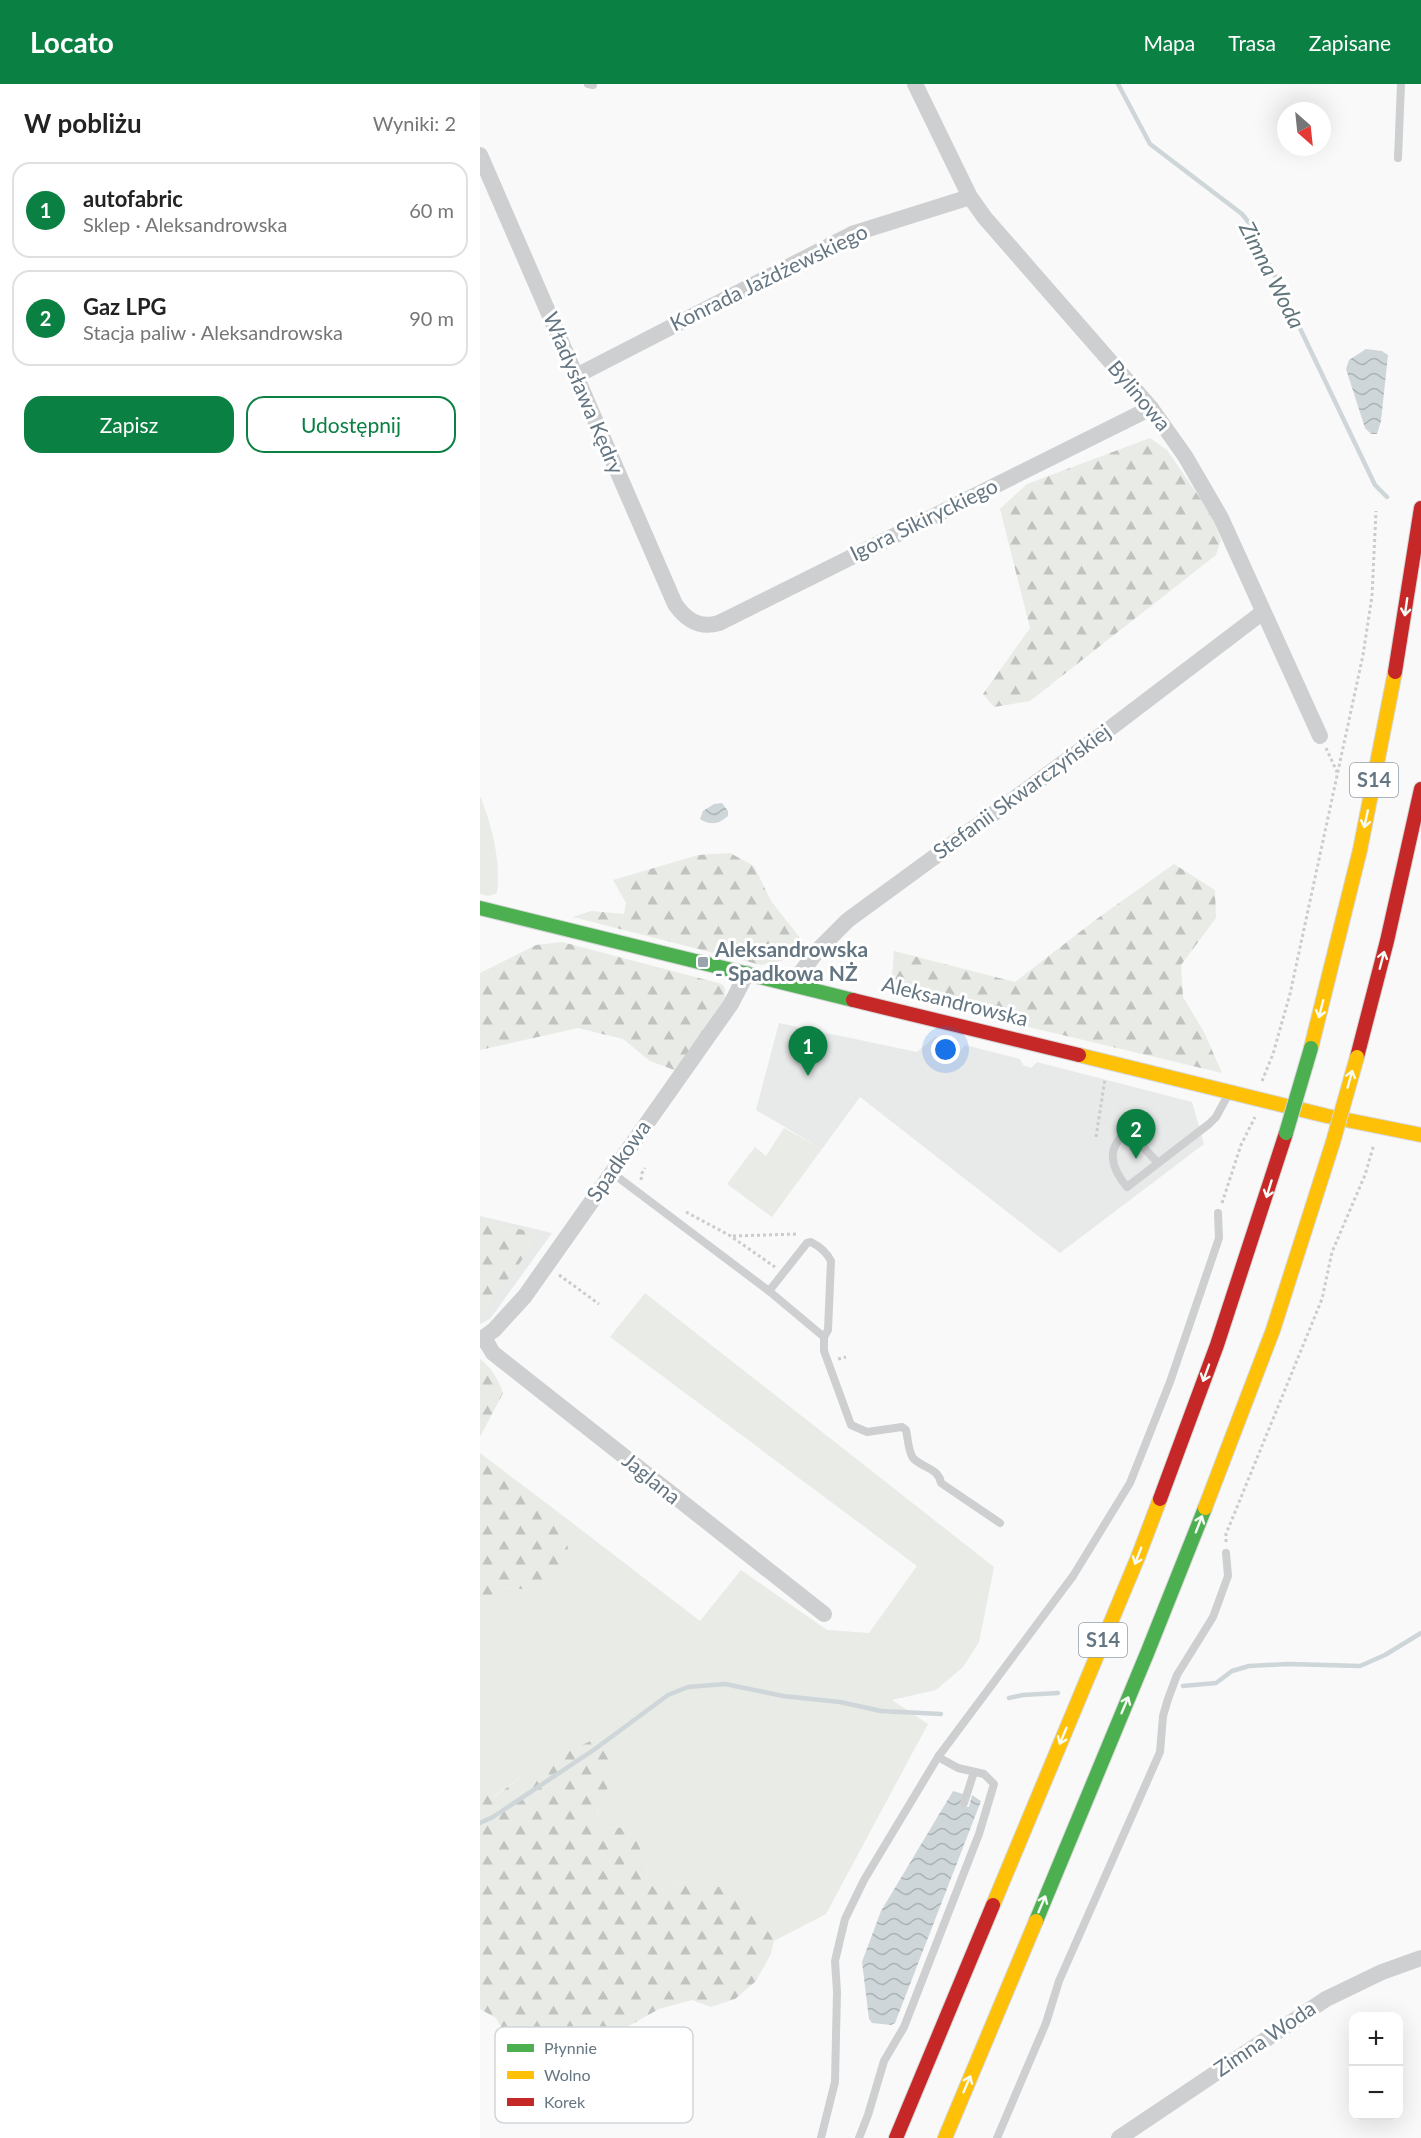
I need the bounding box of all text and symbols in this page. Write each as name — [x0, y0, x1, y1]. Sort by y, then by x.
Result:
text: Locato — [30, 25, 114, 59]
text: Mapa — [1143, 30, 1195, 55]
text: Trasa — [1228, 30, 1276, 55]
text: Zapisane — [1309, 30, 1391, 55]
north arrow — [1277, 102, 1331, 156]
text: W pobliżu — [24, 107, 142, 139]
text: Wyniki: 2 — [373, 111, 456, 135]
text: autofabric — [83, 185, 183, 212]
text: 1 — [40, 198, 51, 222]
text: 60 m — [409, 198, 454, 222]
text: Sklep · Aleksandrowska — [83, 212, 287, 236]
water label: Zimna Woda — [1234, 216, 1311, 333]
street label: Konrada Jażdżewskiego — [665, 218, 871, 335]
text: Gaz LPG — [83, 293, 167, 320]
text: 2 — [40, 306, 51, 330]
text: 90 m — [409, 306, 454, 330]
street label: Władysława Kędry — [539, 308, 630, 477]
text: Stacja paliw · Aleksandrowska — [83, 320, 343, 344]
street label: Bylinowa — [1103, 355, 1177, 435]
button: Zapisz — [24, 396, 234, 453]
button: Udostępnij — [246, 396, 456, 453]
street label: Igora Sikiryckiego — [845, 472, 1001, 565]
one-way arrow — [1401, 597, 1412, 616]
street label: Stefanii Skwarczyńskiej — [928, 718, 1115, 864]
road number: S14 — [1350, 763, 1398, 797]
one-way arrow — [1360, 809, 1371, 829]
place label: Aleksandrowska - Spadkowa NŻ — [714, 936, 868, 985]
one-way arrow — [1377, 951, 1389, 970]
marker: Aleksandrowska - Spadkowa NŻ — [696, 955, 710, 969]
street label: Aleksandrowska — [880, 970, 1031, 1031]
one-way arrow — [1314, 999, 1326, 1018]
pin: 1 — [788, 1026, 828, 1076]
your location — [931, 1035, 960, 1064]
one-way arrow — [1345, 1070, 1356, 1089]
pin: 2 — [1116, 1110, 1156, 1159]
street label: Spadkowa — [581, 1115, 655, 1206]
one-way arrow — [1262, 1179, 1273, 1198]
one-way arrow — [1200, 1364, 1211, 1382]
street label: Jaglana — [618, 1447, 686, 1509]
one-way arrow — [1194, 1515, 1205, 1534]
one-way arrow — [1132, 1546, 1143, 1565]
road number: S14 — [1079, 1623, 1127, 1657]
one-way arrow — [1120, 1696, 1131, 1714]
one-way arrow — [1057, 1727, 1068, 1745]
one-way arrow — [1037, 1895, 1048, 1914]
street label: Zimna Woda — [1209, 1995, 1320, 2081]
map controls — [1349, 2012, 1403, 2120]
button: + — [1349, 2012, 1403, 2066]
legend — [495, 2027, 693, 2123]
text: Płynnie — [544, 2038, 597, 2057]
text: Wolno — [544, 2065, 591, 2084]
button: − — [1349, 2066, 1403, 2120]
one-way arrow — [962, 2075, 973, 2094]
text: Korek — [544, 2092, 586, 2111]

